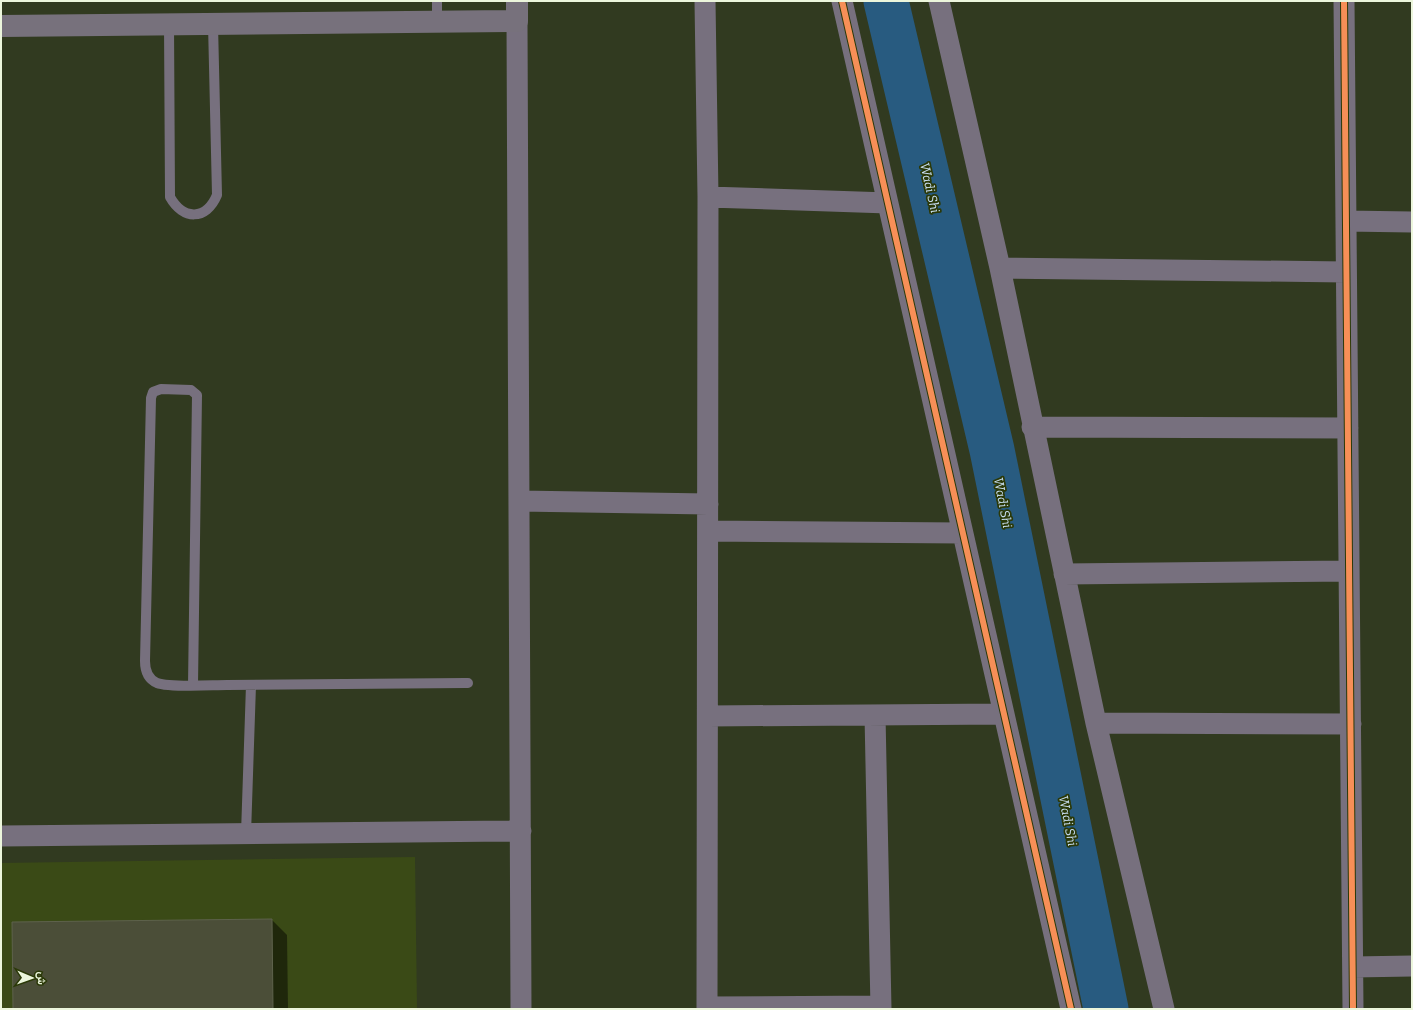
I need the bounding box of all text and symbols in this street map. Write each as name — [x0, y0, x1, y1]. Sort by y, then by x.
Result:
water label: Wadi Shi — [916, 161, 944, 215]
water label: Wadi Shi — [990, 476, 1016, 530]
water label: Wadi Shi — [1055, 794, 1081, 848]
north arrow — [12, 958, 52, 998]
text: ش — [35, 971, 48, 985]

